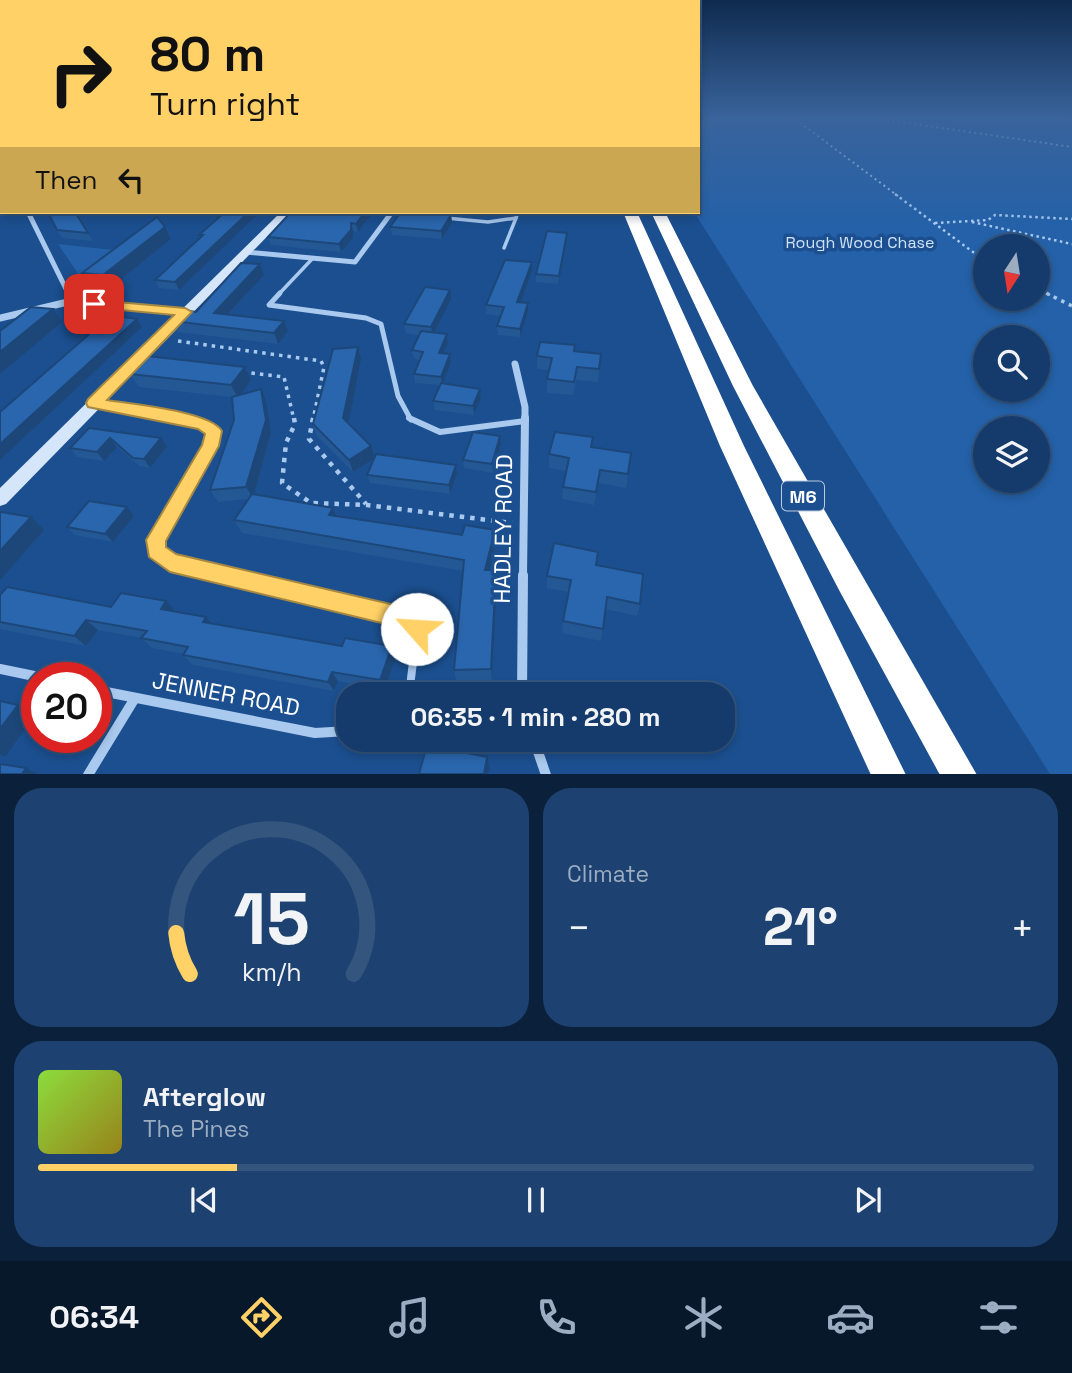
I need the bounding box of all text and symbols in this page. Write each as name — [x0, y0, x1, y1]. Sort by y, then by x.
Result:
text: 80 m — [150, 23, 265, 85]
icon: right — [35, 28, 126, 119]
text: Turn right — [150, 84, 300, 124]
icon: left — [112, 161, 150, 199]
text: Then — [35, 163, 98, 197]
park label: Rough Wood Chase — [786, 232, 934, 253]
north arrow — [973, 234, 1050, 312]
map controls — [973, 234, 1050, 493]
pin — [64, 274, 124, 334]
icon: arrive — [75, 285, 113, 323]
button: search — [973, 325, 1050, 402]
button: layers — [973, 416, 1050, 493]
street label: HADLEY ROAD — [487, 454, 519, 604]
road number: M6 — [782, 482, 824, 510]
position arrow — [380, 592, 454, 666]
speed limit sign: 20 — [21, 662, 112, 753]
street label: JENNER ROAD — [150, 665, 302, 723]
text: 06:35 · 1 min · 280 m — [410, 700, 661, 734]
text: Climate — [567, 859, 649, 889]
text: 15 — [233, 872, 310, 965]
text: 21° — [763, 894, 838, 960]
text: − — [567, 904, 591, 952]
text: + — [1010, 904, 1034, 952]
text: km/h — [242, 955, 301, 987]
text: Afterglow — [143, 1080, 266, 1114]
text: The Pines — [143, 1114, 249, 1144]
icon: previous — [185, 1181, 223, 1219]
icon: pause — [517, 1181, 555, 1219]
icon: next — [849, 1181, 887, 1219]
icon: directions — [237, 1293, 286, 1342]
icon: music — [385, 1293, 434, 1342]
icon: phone — [532, 1293, 581, 1342]
icon: climate — [679, 1293, 728, 1342]
icon: car — [826, 1293, 875, 1342]
icon: filters — [974, 1293, 1023, 1342]
text: 06:34 — [49, 1297, 139, 1337]

